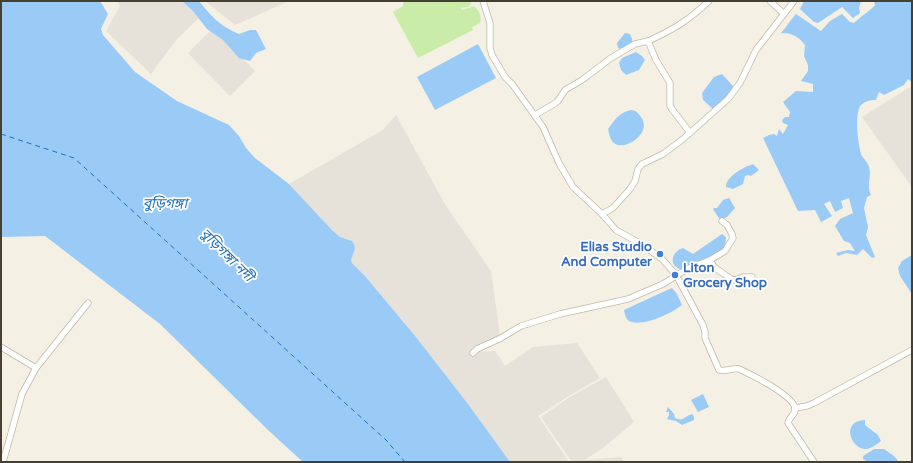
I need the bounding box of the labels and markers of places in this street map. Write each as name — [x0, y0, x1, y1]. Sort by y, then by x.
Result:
place label: Elias Studio And Computer — [561, 239, 653, 270]
marker: Elias Studio And Computer — [655, 249, 665, 259]
place label: Liton Grocery Shop — [683, 260, 767, 291]
marker: Liton Grocery Shop — [670, 270, 680, 280]

